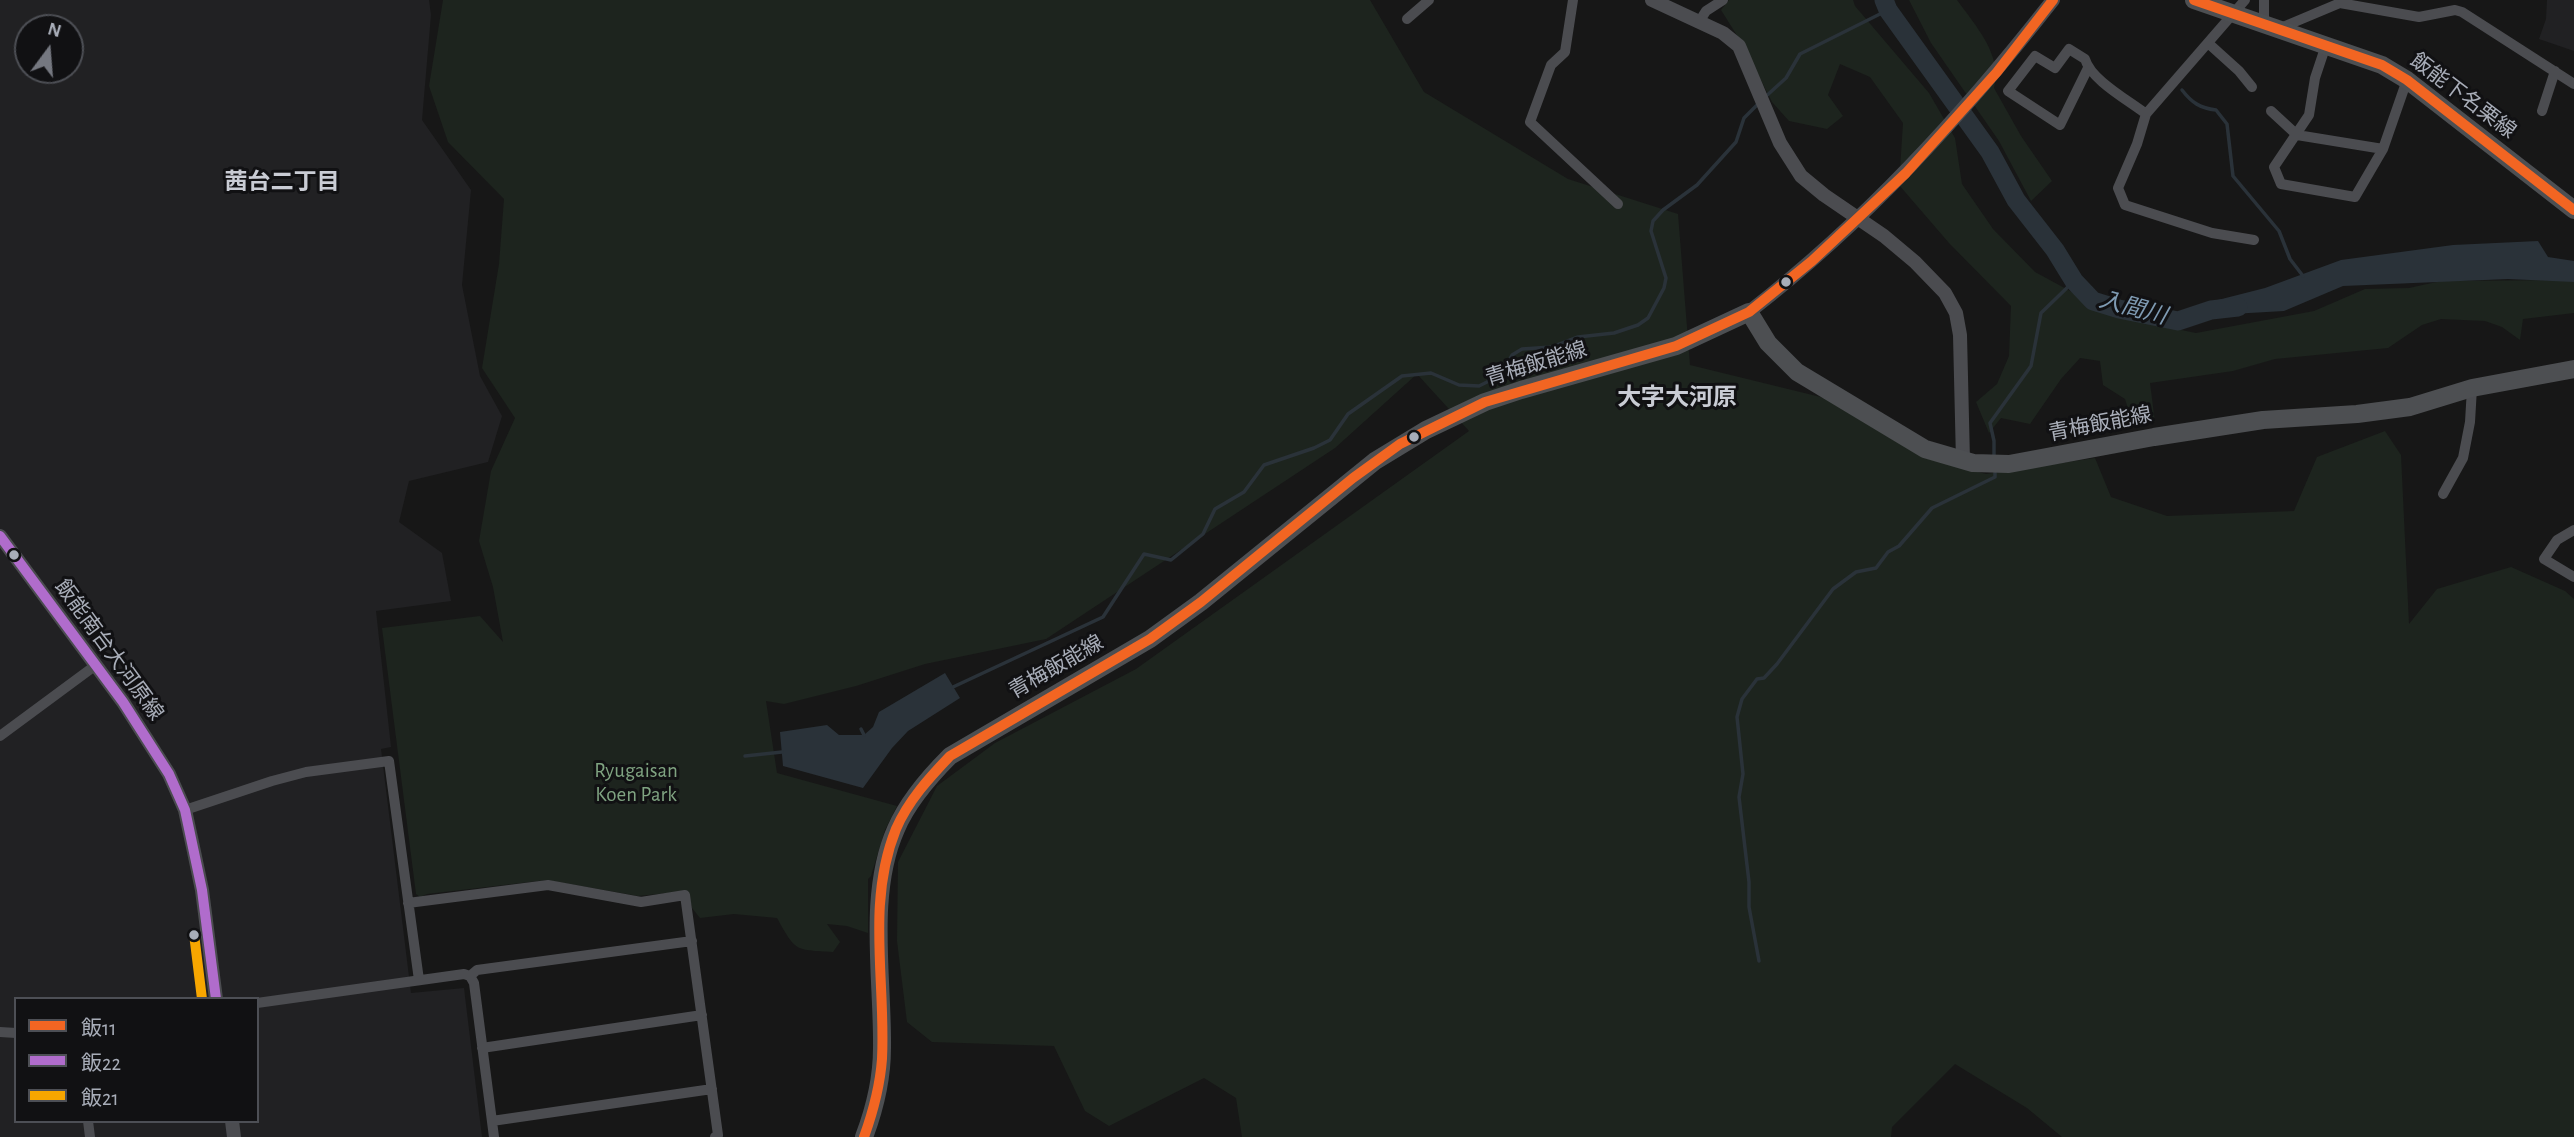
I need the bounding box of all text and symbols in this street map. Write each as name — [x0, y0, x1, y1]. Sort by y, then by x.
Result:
north arrow — [14, 14, 84, 84]
text: N — [45, 19, 63, 41]
street label: 飯能下名栗線 — [2405, 48, 2521, 144]
district label: 茜台二丁目 — [225, 168, 339, 196]
unlabelled marker — [1779, 275, 1793, 289]
water label: 入間川 — [2096, 286, 2170, 330]
street label: 青梅飯能線 — [1482, 337, 1590, 391]
district label: 大字大河原 — [1617, 384, 1737, 412]
street label: 青梅飯能線 — [2046, 402, 2154, 446]
unlabelled marker — [1407, 430, 1421, 444]
unlabelled marker — [7, 548, 21, 562]
street label: 飯能南台大河原線 — [49, 575, 169, 725]
street label: 青梅飯能線 — [1004, 630, 1108, 704]
park label: Ryugaisan Koen Park — [594, 758, 678, 808]
unlabelled marker — [187, 928, 201, 942]
legend — [14, 997, 259, 1123]
text: 飯11 — [81, 1018, 116, 1039]
text: 飯22 — [81, 1053, 121, 1074]
text: 飯21 — [81, 1088, 119, 1109]

